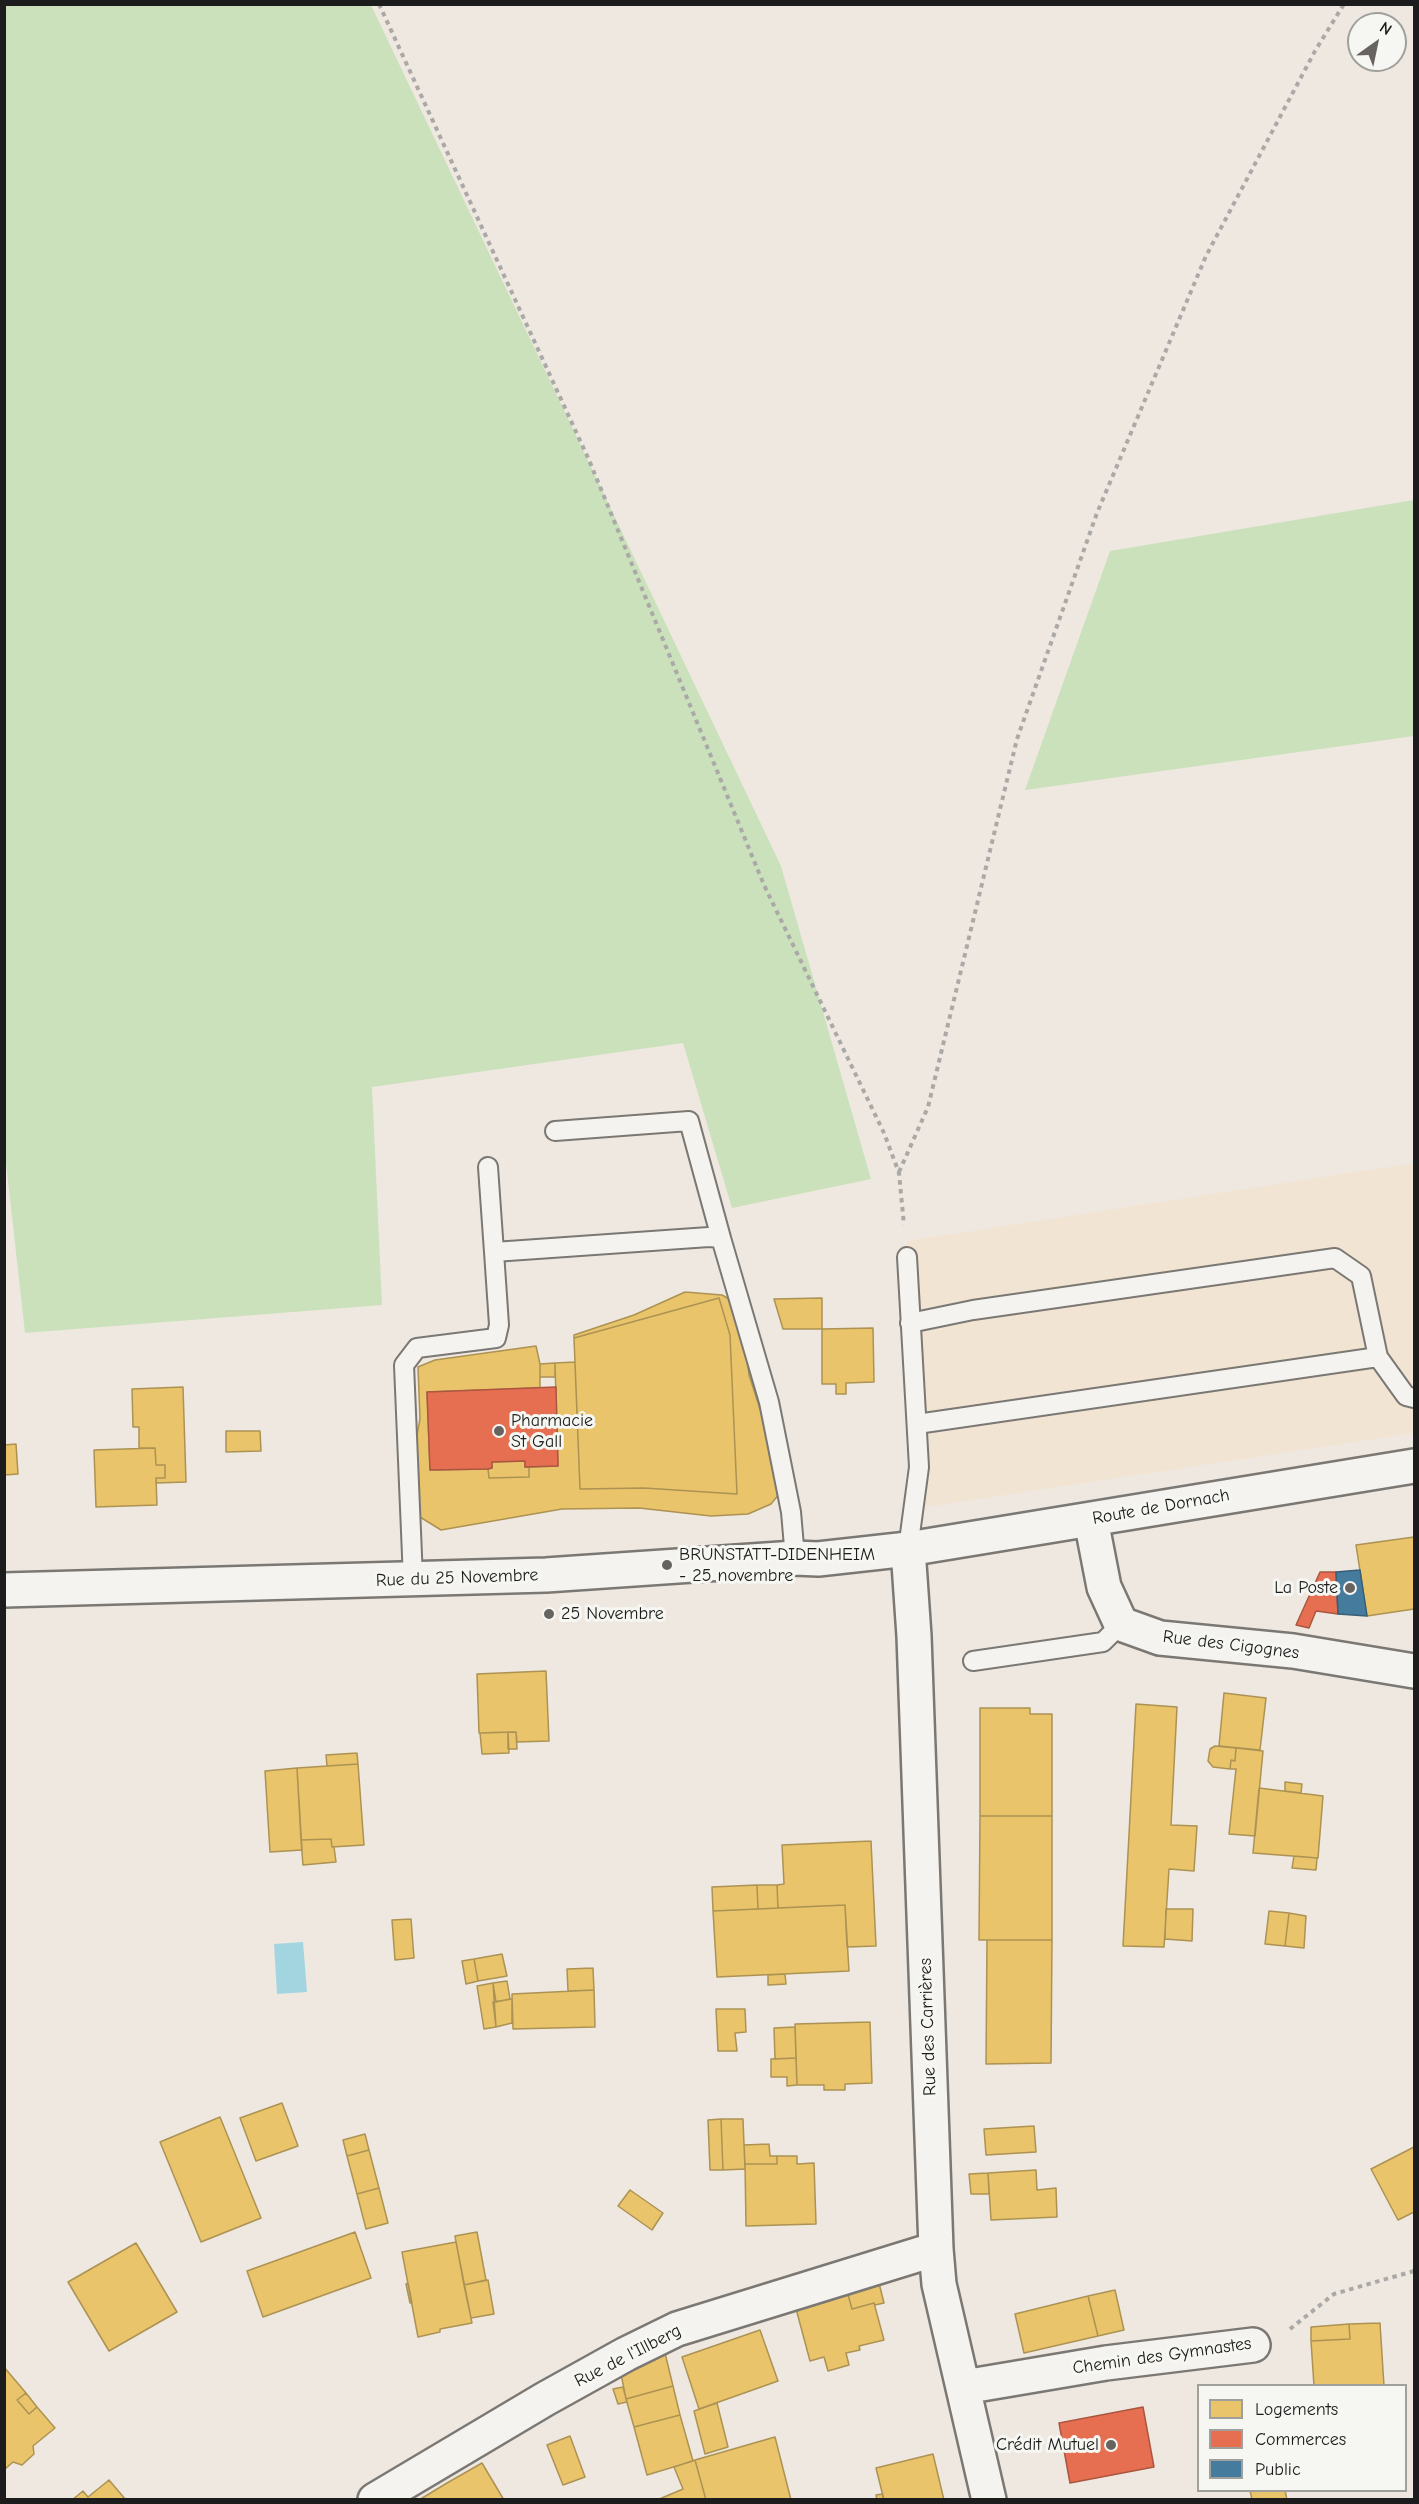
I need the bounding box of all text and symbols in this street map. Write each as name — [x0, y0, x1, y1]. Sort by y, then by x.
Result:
north arrow — [1347, 12, 1407, 72]
text: N — [1376, 18, 1395, 39]
place label: Pharmacie St Gall — [511, 1410, 593, 1452]
marker: Pharmacie St Gall — [492, 1424, 506, 1438]
street label: Route de Dornach — [1091, 1484, 1231, 1530]
place label: BRUNSTATT-DIDENHEIM - 25 novembre — [679, 1544, 875, 1586]
marker: BRUNSTATT-DIDENHEIM - 25 novembre — [660, 1558, 674, 1572]
street label: Rue du 25 Novembre — [375, 1564, 539, 1592]
place label: La Poste — [1274, 1577, 1338, 1599]
marker: La Poste — [1343, 1581, 1357, 1595]
place label: 25 Novembre — [561, 1603, 664, 1625]
marker: 25 Novembre — [542, 1607, 556, 1621]
street label: Rue des Cigognes — [1162, 1626, 1300, 1664]
street label: Rue des Carrières — [915, 1958, 941, 2096]
street label: Rue de l'Illberg — [571, 2320, 685, 2392]
street label: Chemin des Gymnastes — [1071, 2333, 1253, 2379]
legend — [1197, 2384, 1407, 2492]
text: Logements — [1255, 2399, 1338, 2420]
text: Commerces — [1255, 2429, 1346, 2450]
place label: Crédit Mutuel — [996, 2434, 1099, 2456]
marker: Crédit Mutuel — [1104, 2438, 1118, 2452]
text: Public — [1255, 2459, 1301, 2480]

